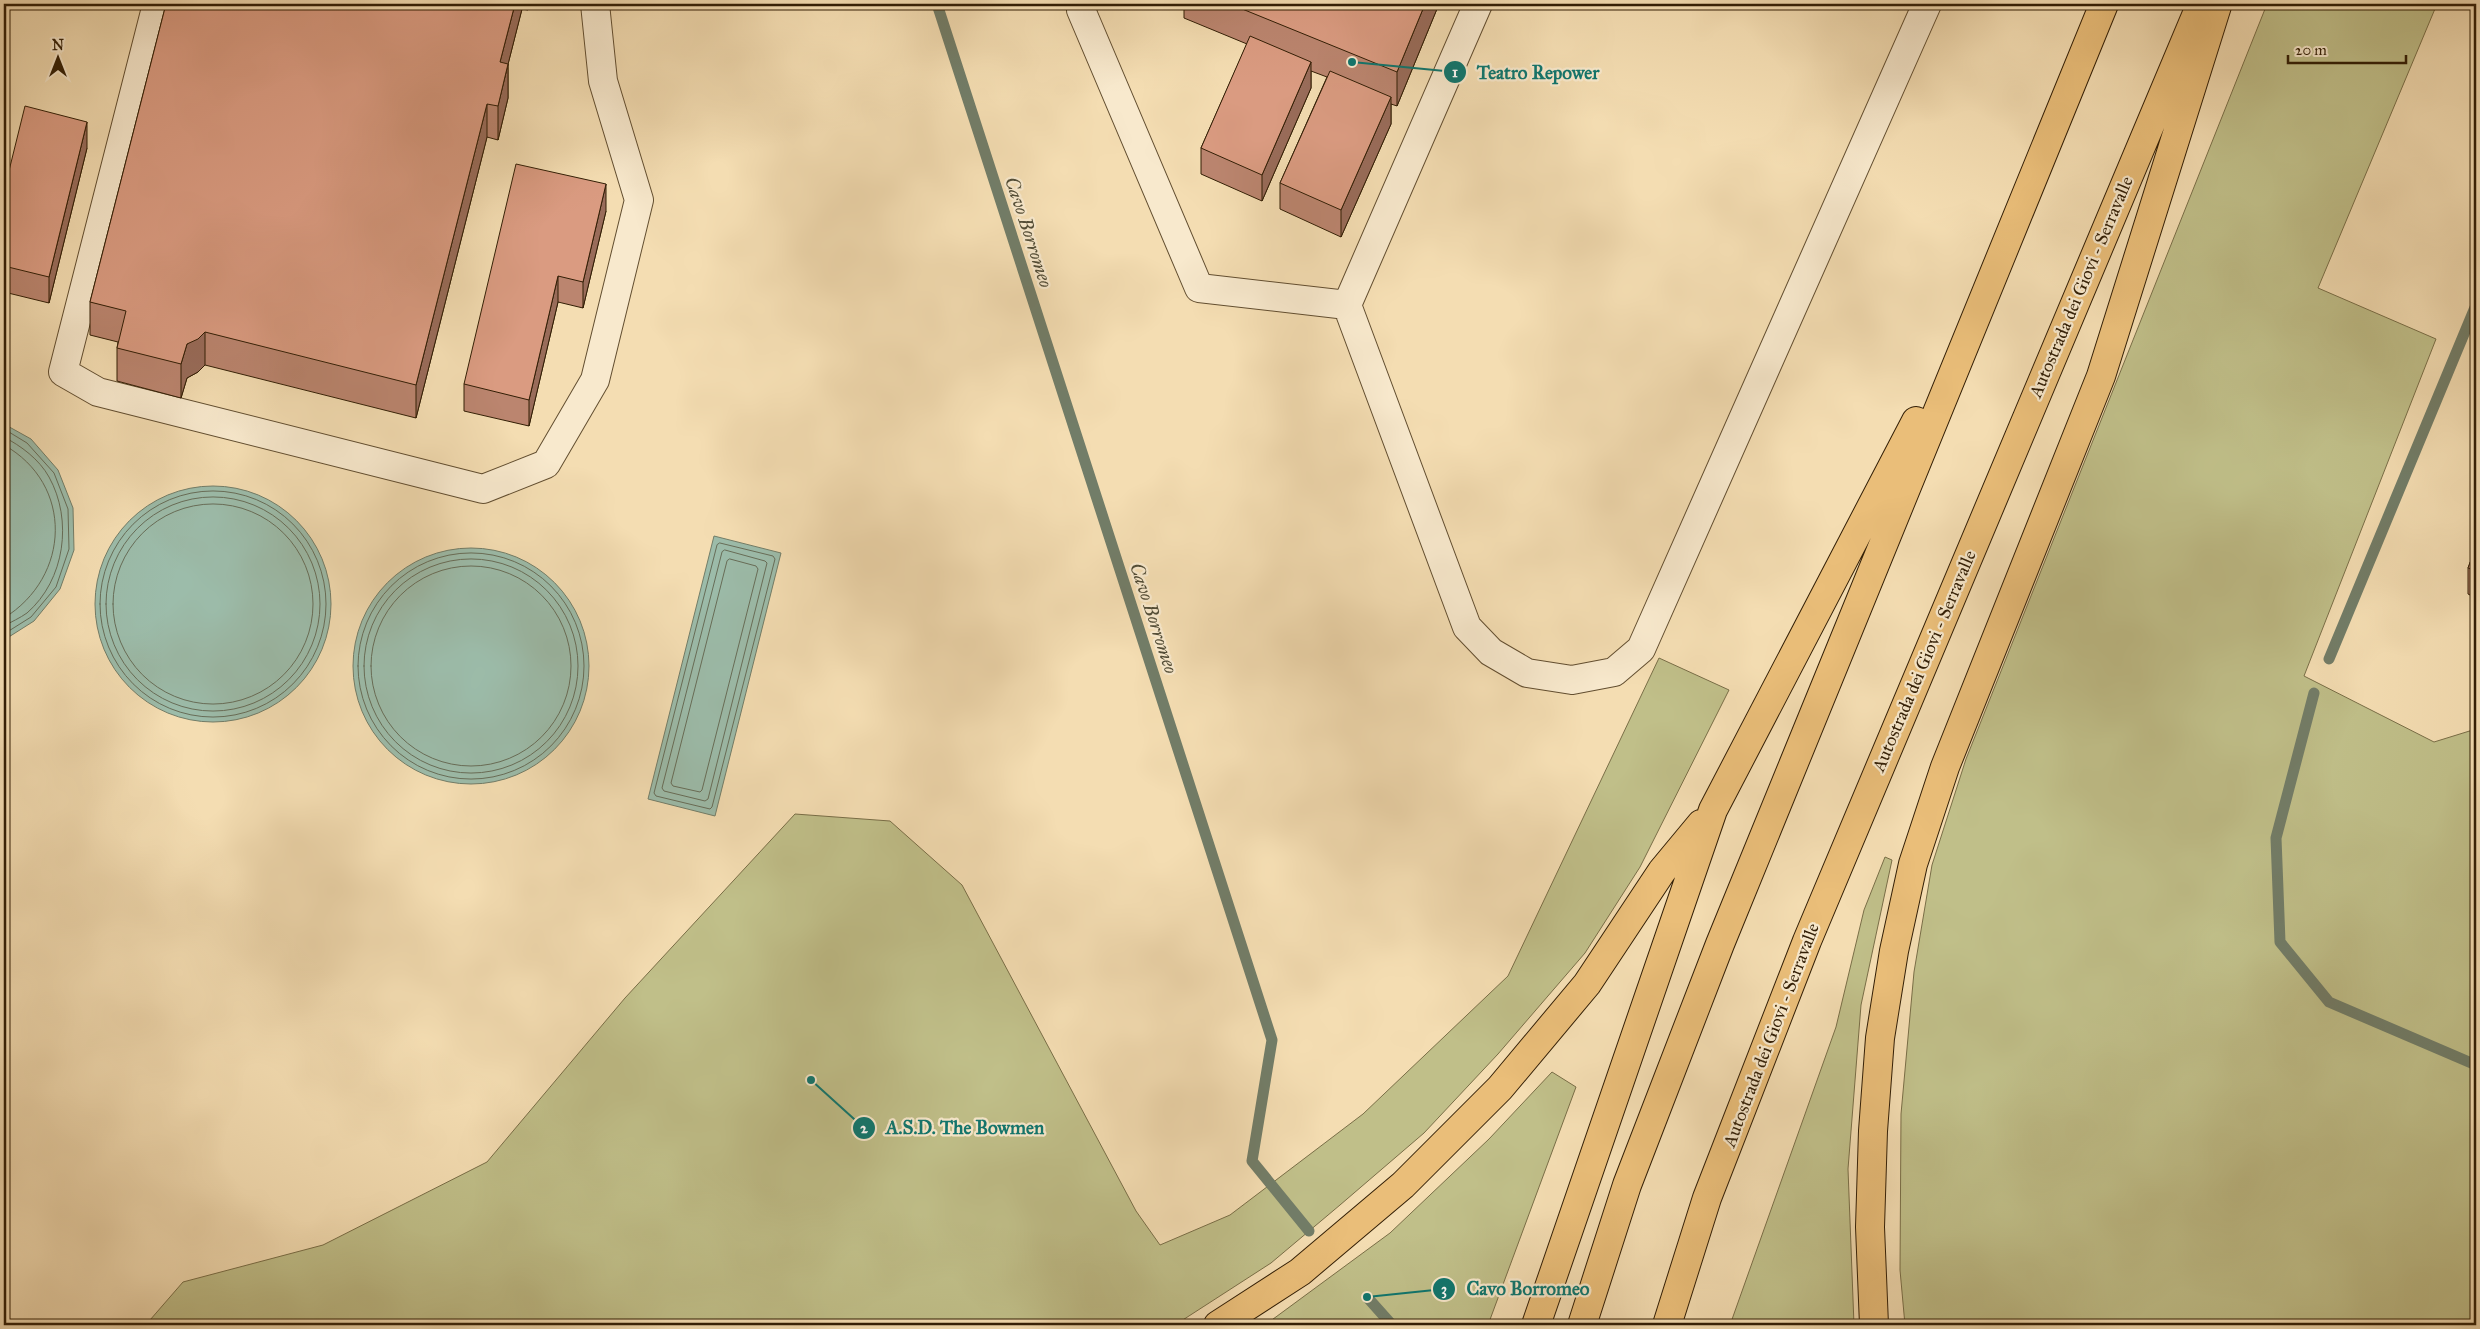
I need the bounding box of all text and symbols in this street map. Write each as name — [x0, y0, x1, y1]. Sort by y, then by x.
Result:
north arrow — [32, 32, 82, 82]
scale bar — [2288, 32, 2405, 64]
text: N — [52, 37, 64, 54]
text: 20 m — [2295, 41, 2327, 59]
callout: Teatro Repower — [1442, 55, 1610, 89]
text: Teatro Repower — [1476, 61, 1600, 85]
text: 1 — [1452, 63, 1458, 81]
street label: Autostrada dei Giovi - Serravalle — [2024, 173, 2138, 402]
water label: Cavo Borromeo — [1000, 174, 1058, 290]
street label: Autostrada dei Giovi - Serravalle — [1867, 547, 1981, 776]
water label: Cavo Borromeo — [1125, 560, 1183, 676]
street label: Autostrada dei Giovi - Serravalle — [1718, 920, 1824, 1151]
callout: A.S.D. The Bowmen — [851, 1111, 1054, 1145]
text: A.S.D. The Bowmen — [884, 1116, 1045, 1139]
text: 2 — [860, 1119, 868, 1137]
callout: Cavo Borromeo — [1432, 1272, 1600, 1306]
text: Cavo Borromeo — [1466, 1277, 1590, 1300]
text: 3 — [1441, 1280, 1447, 1299]

